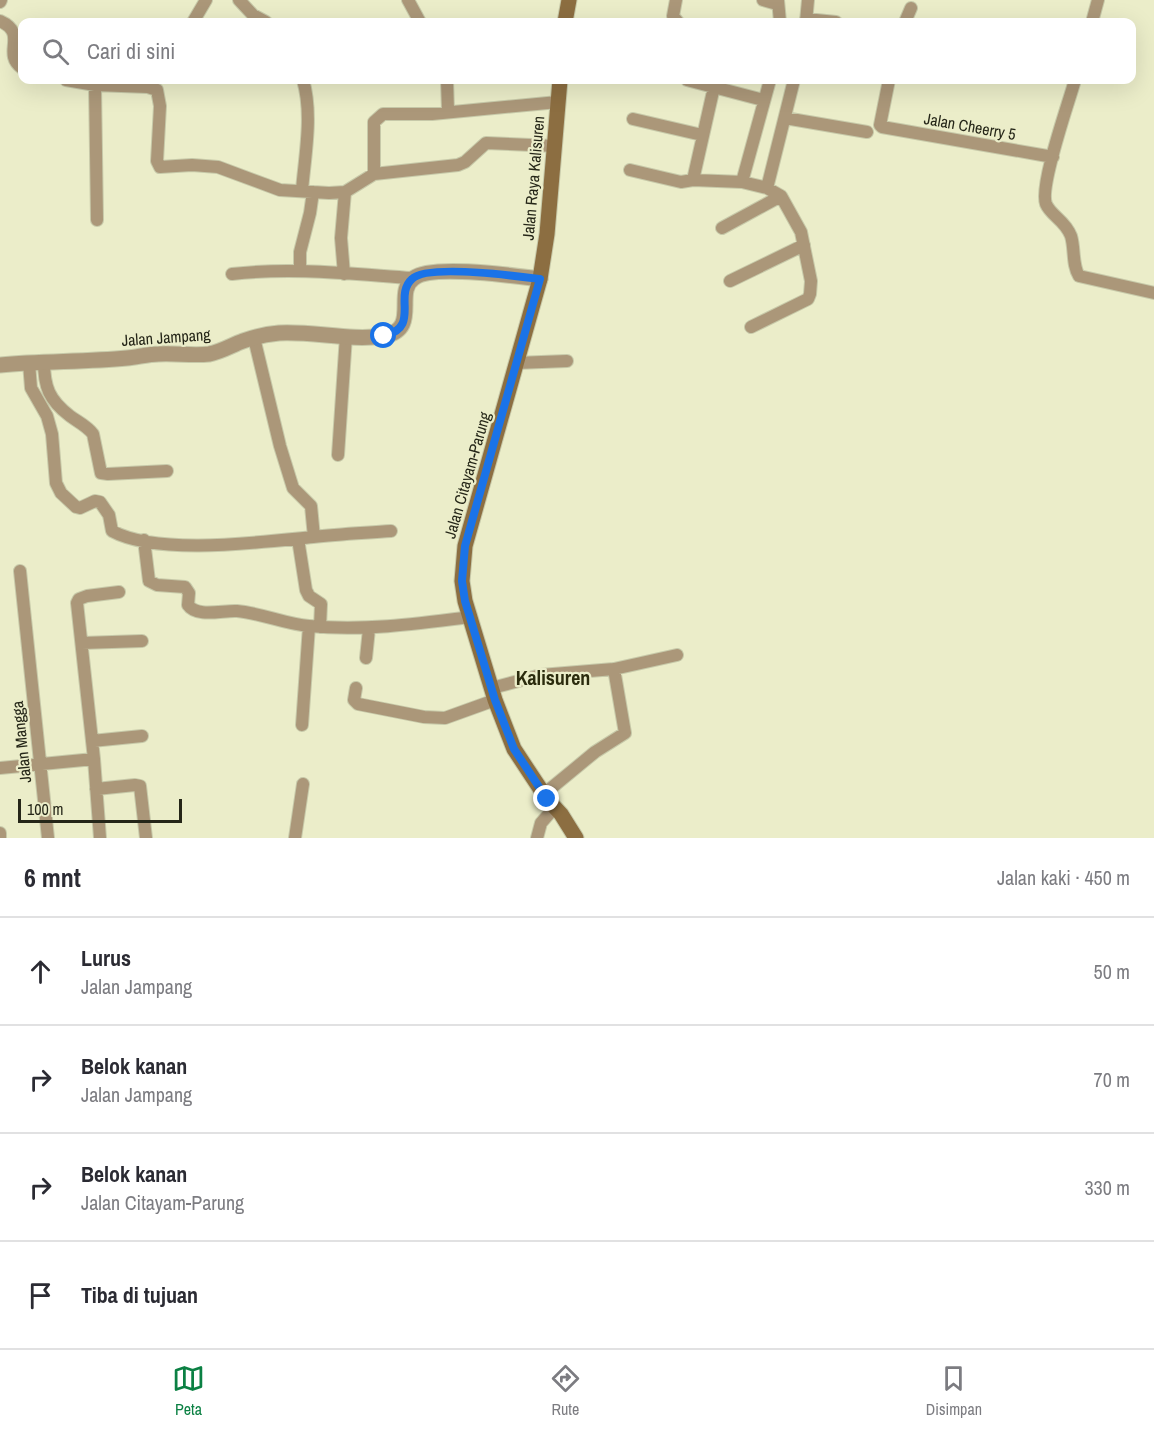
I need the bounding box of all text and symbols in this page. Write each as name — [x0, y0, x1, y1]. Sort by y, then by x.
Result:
search box — [18, 18, 1136, 84]
icon: search — [39, 35, 72, 68]
text: Cari di sini — [87, 36, 175, 66]
street label: Jalan Cheerry 5 — [922, 107, 1018, 145]
street label: Jalan Raya Kalisuren — [517, 115, 549, 241]
route start — [370, 322, 396, 348]
street label: Jalan Jampang — [121, 323, 212, 351]
street label: Jalan Citayam-Parung — [438, 409, 496, 541]
district label: Kalisuren — [516, 664, 590, 691]
street label: Jalan Mangga — [6, 699, 36, 784]
route end — [533, 785, 559, 811]
scale bar — [18, 796, 182, 824]
text: 100 m — [27, 798, 63, 820]
text: 6 mnt — [24, 860, 81, 895]
text: Jalan kaki · 450 m — [997, 864, 1130, 891]
text: Lurus — [81, 943, 131, 973]
icon: ahead — [24, 955, 57, 988]
text: 50 m — [1094, 958, 1130, 985]
text: Jalan Jampang — [81, 973, 192, 1000]
text: Belok kanan — [81, 1051, 187, 1081]
icon: right — [24, 1063, 57, 1096]
text: 70 m — [1094, 1066, 1130, 1093]
text: Jalan Jampang — [81, 1081, 192, 1108]
text: Belok kanan — [81, 1159, 187, 1189]
icon: right — [24, 1171, 57, 1204]
text: 330 m — [1084, 1174, 1130, 1201]
text: Jalan Citayam-Parung — [81, 1189, 244, 1216]
icon: arrive — [24, 1279, 57, 1312]
text: Tiba di tujuan — [81, 1280, 198, 1310]
tab: Peta — [172, 1362, 205, 1420]
tab: Rute — [549, 1362, 582, 1420]
tab: Disimpan — [926, 1362, 982, 1420]

